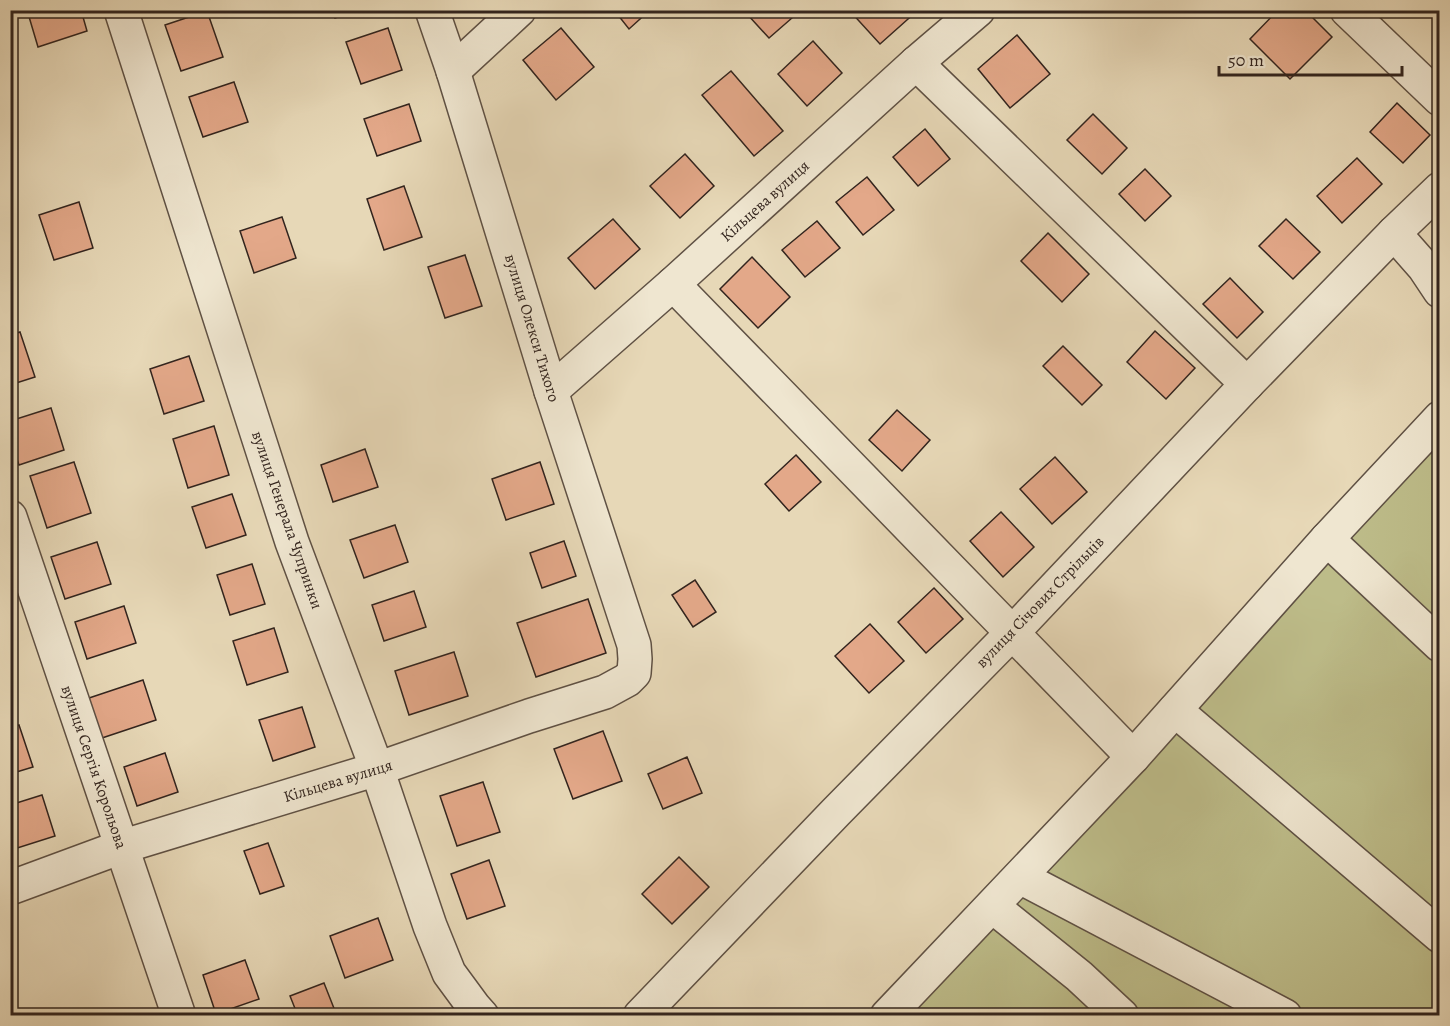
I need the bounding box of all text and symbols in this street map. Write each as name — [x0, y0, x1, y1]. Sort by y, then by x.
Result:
scale bar — [1219, 39, 1402, 77]
text: 50 m — [1228, 48, 1264, 72]
street label: Кільцева вулиця — [716, 155, 814, 247]
street label: вулиця Олекси Тихого — [499, 251, 565, 405]
street label: вулиця Генерала Чупринки — [246, 428, 328, 612]
street label: вулиця Січових Стрільців — [971, 531, 1109, 673]
street label: вулиця Сергія Корольова — [56, 682, 133, 852]
street label: Кільцева вулиця — [281, 754, 395, 808]

